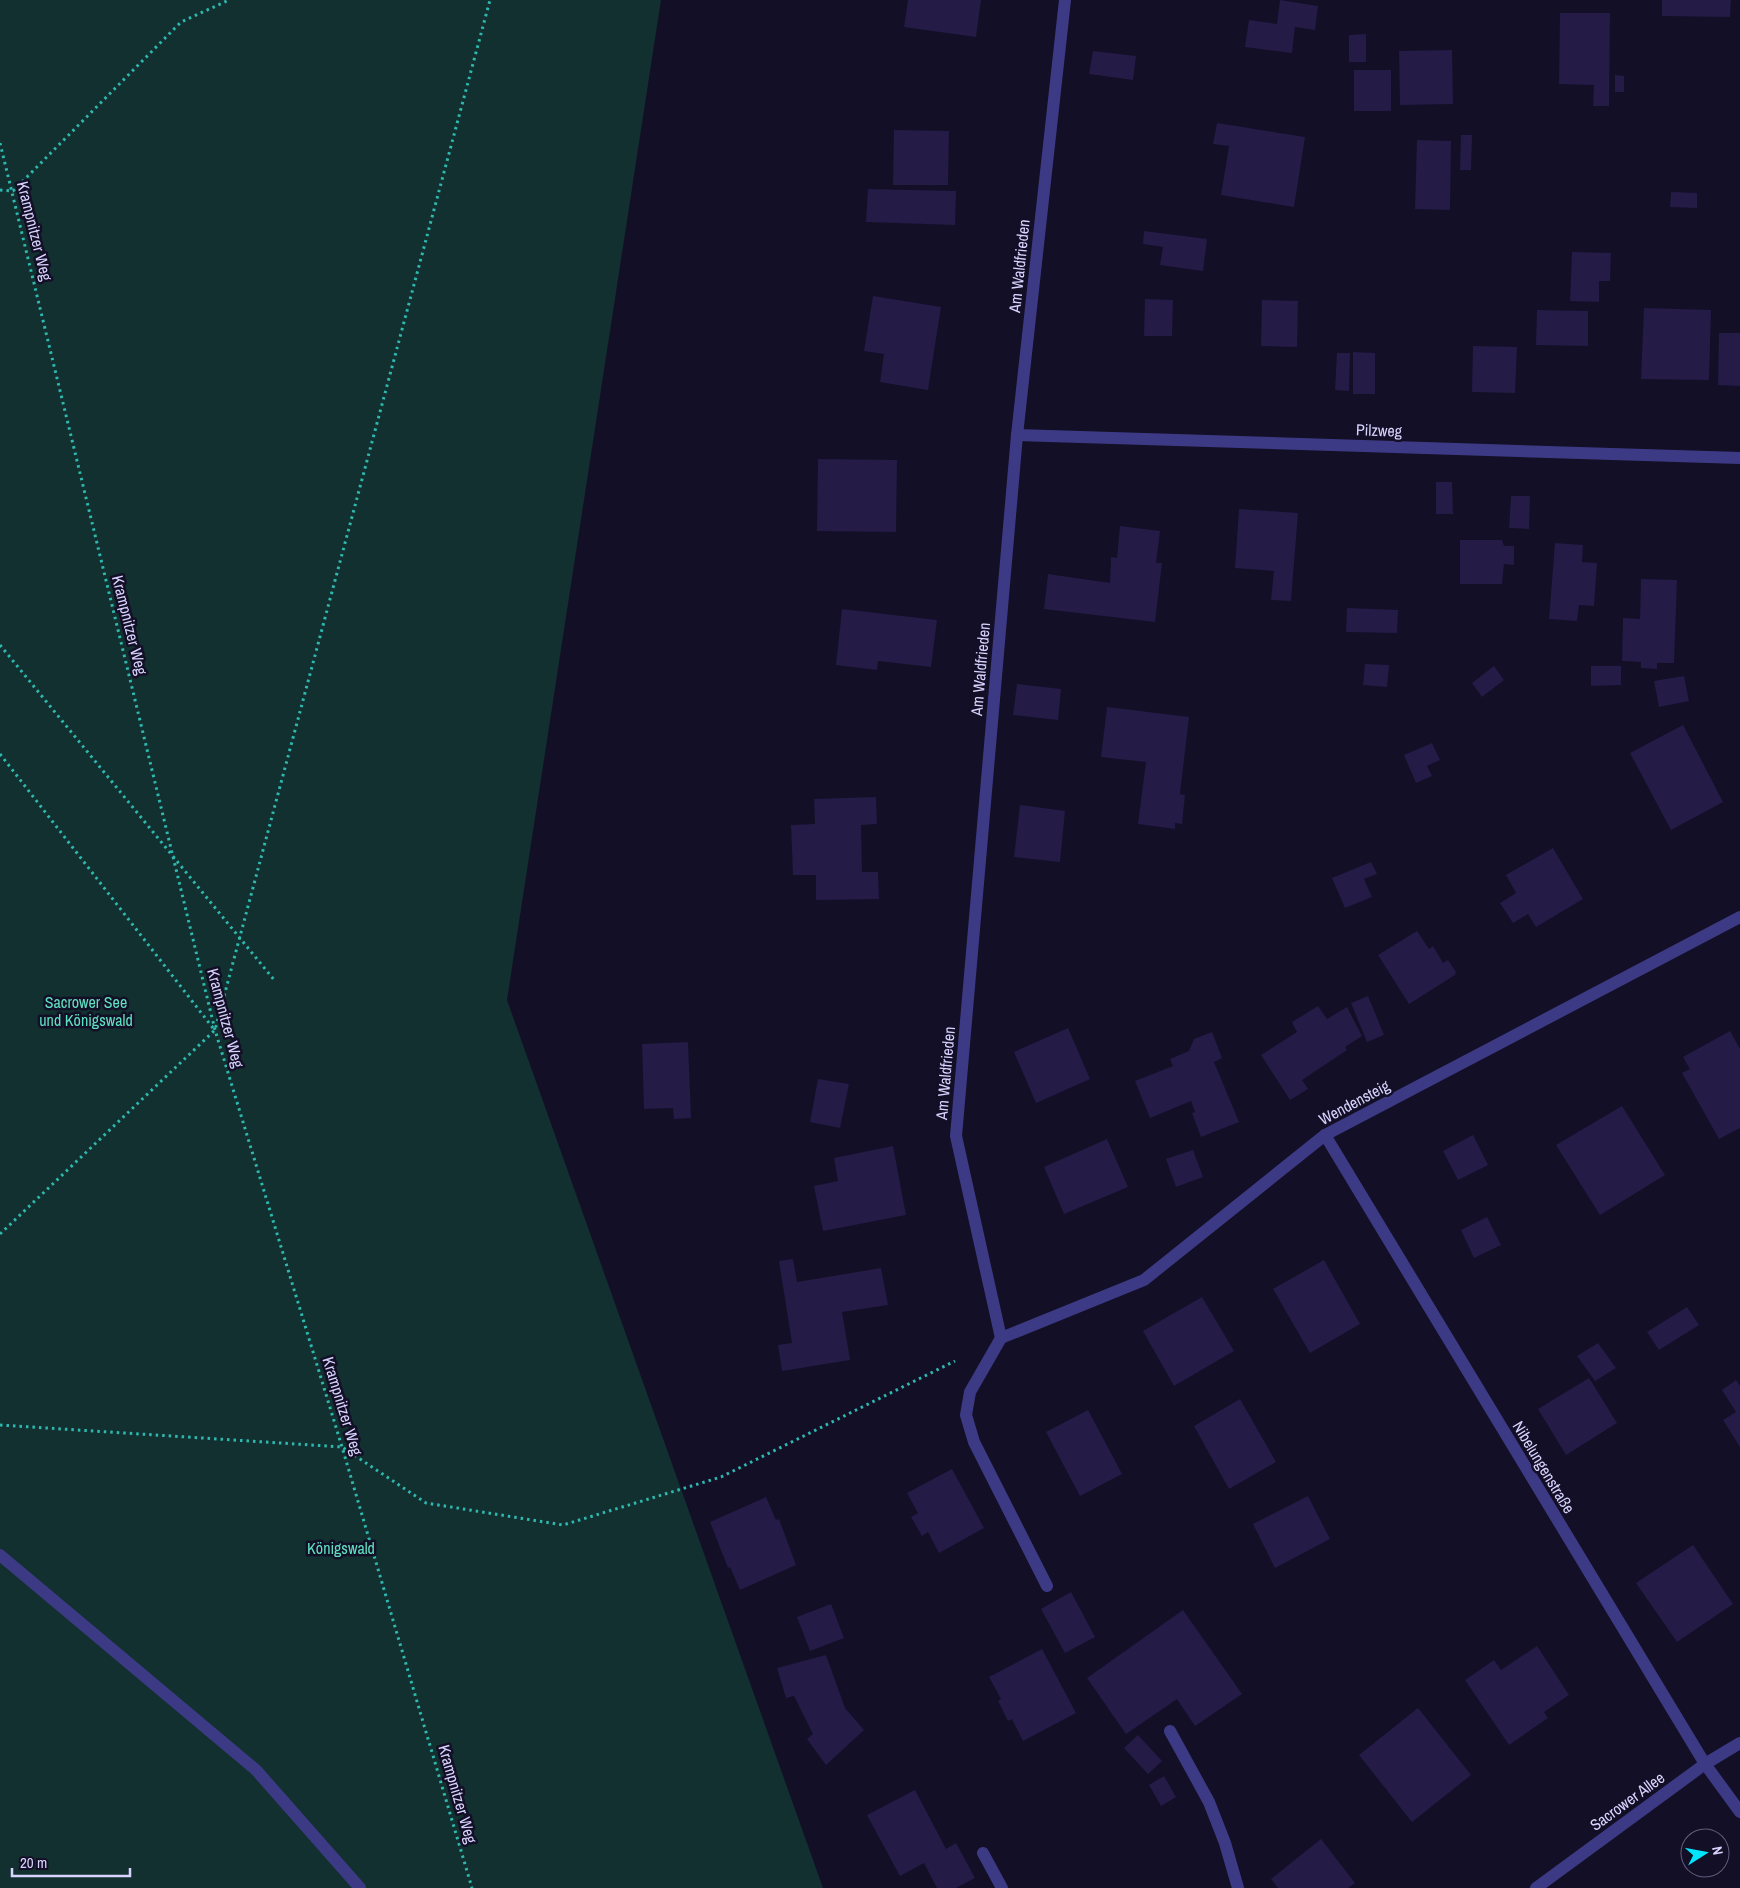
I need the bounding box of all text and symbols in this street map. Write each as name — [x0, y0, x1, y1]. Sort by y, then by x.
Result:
street label: Krampnitzer Weg — [12, 179, 58, 284]
street label: Am Waldfrieden — [1003, 218, 1035, 315]
street label: Pilzweg — [1356, 418, 1403, 442]
street label: Krampnitzer Weg — [107, 573, 153, 678]
street label: Am Waldfrieden — [965, 621, 995, 718]
street label: Krampnitzer Weg — [202, 966, 250, 1071]
park label: Sacrower See und Königswald — [39, 991, 133, 1031]
street label: Am Waldfrieden — [930, 1025, 960, 1122]
street label: Wendensteig — [1315, 1074, 1394, 1130]
street label: Krampnitzer Weg — [318, 1354, 369, 1459]
street label: Nibelungenstraße — [1508, 1417, 1580, 1517]
park label: Königswald — [307, 1537, 375, 1559]
street label: Krampnitzer Weg — [433, 1742, 483, 1847]
street label: Sacrower Allee — [1585, 1766, 1669, 1836]
north arrow — [1680, 1828, 1730, 1878]
text: N — [1708, 1845, 1727, 1856]
scale bar — [12, 1846, 130, 1878]
text: 20 m — [20, 1852, 47, 1873]

